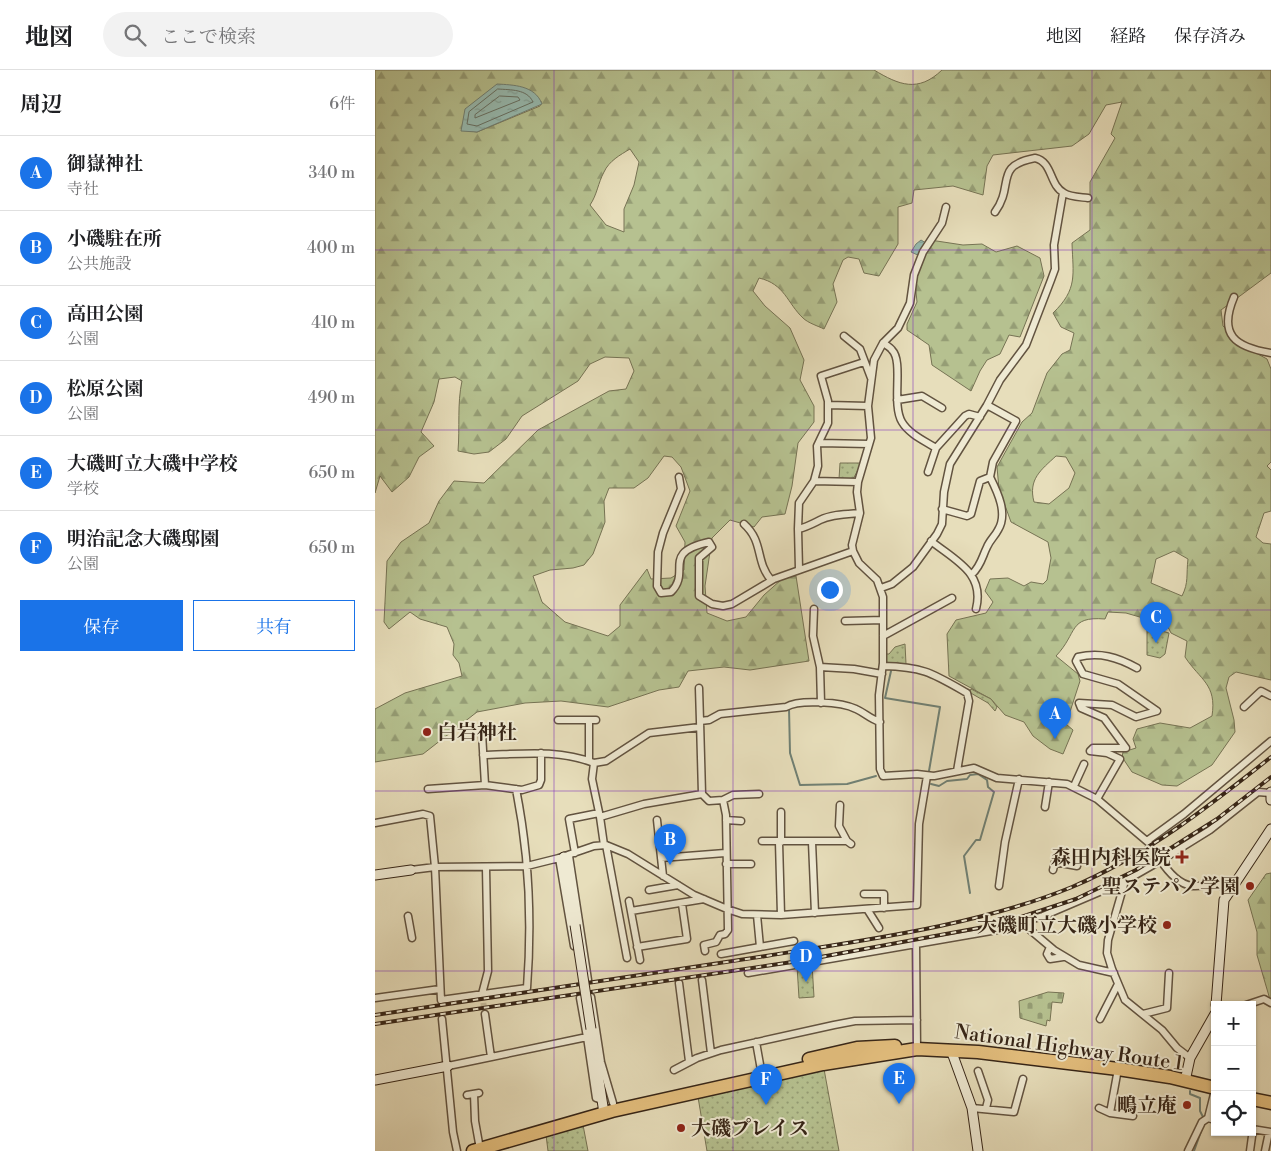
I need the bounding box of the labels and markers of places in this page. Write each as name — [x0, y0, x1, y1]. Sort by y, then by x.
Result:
pin: C — [1140, 602, 1172, 643]
pin: A — [1039, 698, 1071, 739]
place label: 白岩神社 — [437, 721, 517, 746]
marker: 白岩神社 — [421, 726, 433, 738]
pin: B — [654, 824, 686, 865]
place label: 森田内科医院 — [1051, 846, 1171, 871]
marker: 森田内科医院 — [1175, 850, 1189, 864]
place label: 聖ステパノ学園 — [1102, 875, 1240, 900]
marker: 聖ステパノ学園 — [1244, 880, 1256, 892]
place label: 大磯町立大磯小学校 — [977, 914, 1157, 939]
marker: 大磯町立大磯小学校 — [1161, 919, 1173, 931]
pin: D — [790, 941, 822, 982]
pin: E — [883, 1063, 915, 1104]
pin: F — [750, 1064, 782, 1105]
place label: 鴫立庵 — [1117, 1094, 1177, 1119]
marker: 鴫立庵 — [1181, 1099, 1193, 1111]
place label: 大磯プレイス — [691, 1117, 809, 1142]
marker: 大磯プレイス — [675, 1122, 687, 1134]

